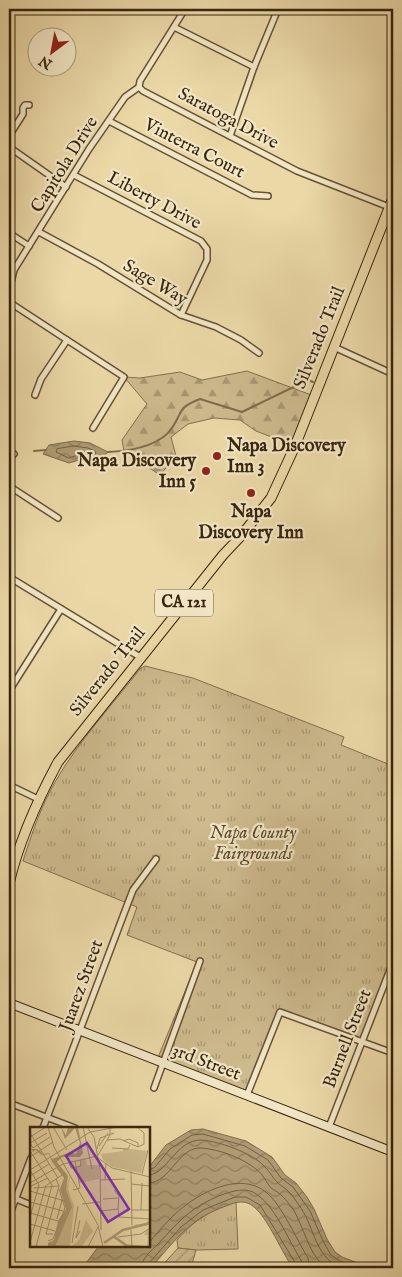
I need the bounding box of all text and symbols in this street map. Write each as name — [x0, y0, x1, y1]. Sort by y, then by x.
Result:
north arrow — [28, 28, 78, 78]
text: N — [36, 51, 56, 74]
street label: Saratoga Drive — [174, 83, 282, 155]
street label: Capitola Drive — [26, 113, 104, 217]
street label: Vinterra Court — [139, 113, 248, 184]
street label: Liberty Drive — [103, 167, 205, 235]
street label: Sage Way — [118, 255, 192, 311]
street label: Silverado Trail — [289, 283, 351, 393]
place label: Napa Discovery Inn 3 — [226, 435, 347, 479]
place label: Napa Discovery Inn 5 — [76, 450, 197, 494]
marker: Napa Discovery Inn 3 — [211, 450, 223, 462]
marker: Napa Discovery Inn 5 — [200, 465, 212, 477]
marker: Napa Discovery Inn — [245, 487, 257, 499]
place label: Napa Discovery Inn — [198, 501, 304, 545]
road number: CA 121 — [155, 590, 213, 616]
street label: Silverado Trail — [65, 623, 151, 721]
park label: Napa County Fairgrounds — [210, 822, 296, 866]
street label: Juarez Street — [54, 937, 109, 1037]
street label: Burnell Street — [319, 986, 377, 1092]
street label: 3rd Street — [168, 1039, 244, 1087]
inset map — [30, 1127, 150, 1247]

